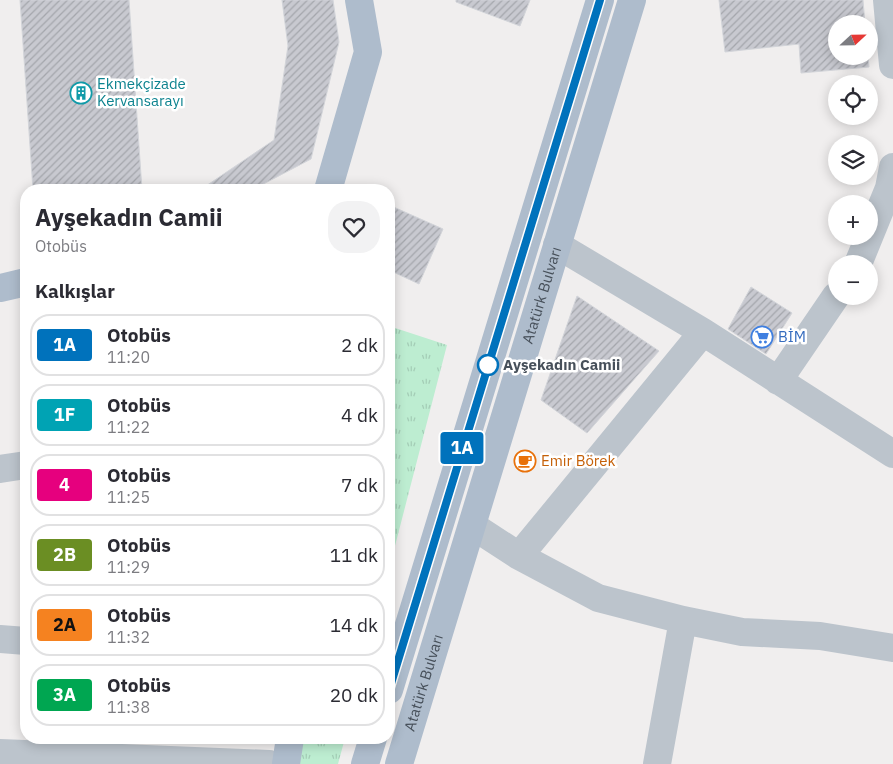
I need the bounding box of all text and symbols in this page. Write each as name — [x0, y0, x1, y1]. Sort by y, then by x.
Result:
north arrow — [828, 15, 878, 65]
map controls — [828, 15, 878, 305]
place label: Ekmekçizade Kervansarayı — [97, 74, 186, 110]
button: locate — [828, 75, 878, 125]
building icon: Ekmekçizade Kervansarayı — [69, 81, 93, 105]
button: layers — [828, 135, 878, 185]
button: + — [828, 195, 878, 245]
text: Ayşekadın Camii — [35, 201, 223, 233]
button: heart — [328, 201, 380, 253]
text: Otobüs — [35, 236, 87, 256]
street label: Atatürk Bulvarı — [518, 244, 565, 346]
button: − — [828, 255, 878, 305]
text: Kalkışlar — [35, 279, 115, 303]
text: Otobüs — [107, 323, 171, 347]
supermarket icon: BİM — [750, 325, 774, 349]
place label: BİM — [778, 327, 806, 346]
text: 1A — [53, 333, 76, 356]
text: 2 dk — [341, 333, 378, 357]
text: 11:20 — [107, 347, 150, 367]
marker: Ayşekadın Camii — [477, 354, 499, 376]
place label: Ayşekadın Camii — [503, 355, 620, 374]
text: Otobüs — [107, 393, 171, 417]
text: 1F — [54, 403, 75, 426]
text: 4 dk — [341, 403, 378, 427]
text: 11:22 — [107, 417, 150, 437]
line badge: 1A — [440, 432, 484, 464]
text: 1A — [450, 436, 474, 459]
cafe icon: Emir Börek — [513, 449, 537, 473]
place label: Emir Börek — [541, 451, 615, 470]
text: Otobüs — [107, 463, 171, 487]
text: 4 — [59, 473, 70, 496]
text: 7 dk — [341, 473, 378, 497]
text: 11:25 — [107, 487, 150, 507]
text: Otobüs — [107, 533, 171, 557]
text: 2B — [53, 543, 76, 566]
text: 11 dk — [330, 543, 378, 567]
text: 11:29 — [107, 557, 150, 577]
text: Otobüs — [107, 603, 171, 627]
text: 2A — [53, 613, 76, 636]
text: 14 dk — [330, 613, 378, 637]
text: 11:32 — [107, 627, 150, 647]
street label: Atatürk Bulvarı — [400, 632, 447, 733]
text: Otobüs — [107, 673, 171, 697]
text: 3A — [53, 683, 76, 706]
text: 20 dk — [330, 683, 378, 707]
text: 11:38 — [107, 697, 150, 717]

